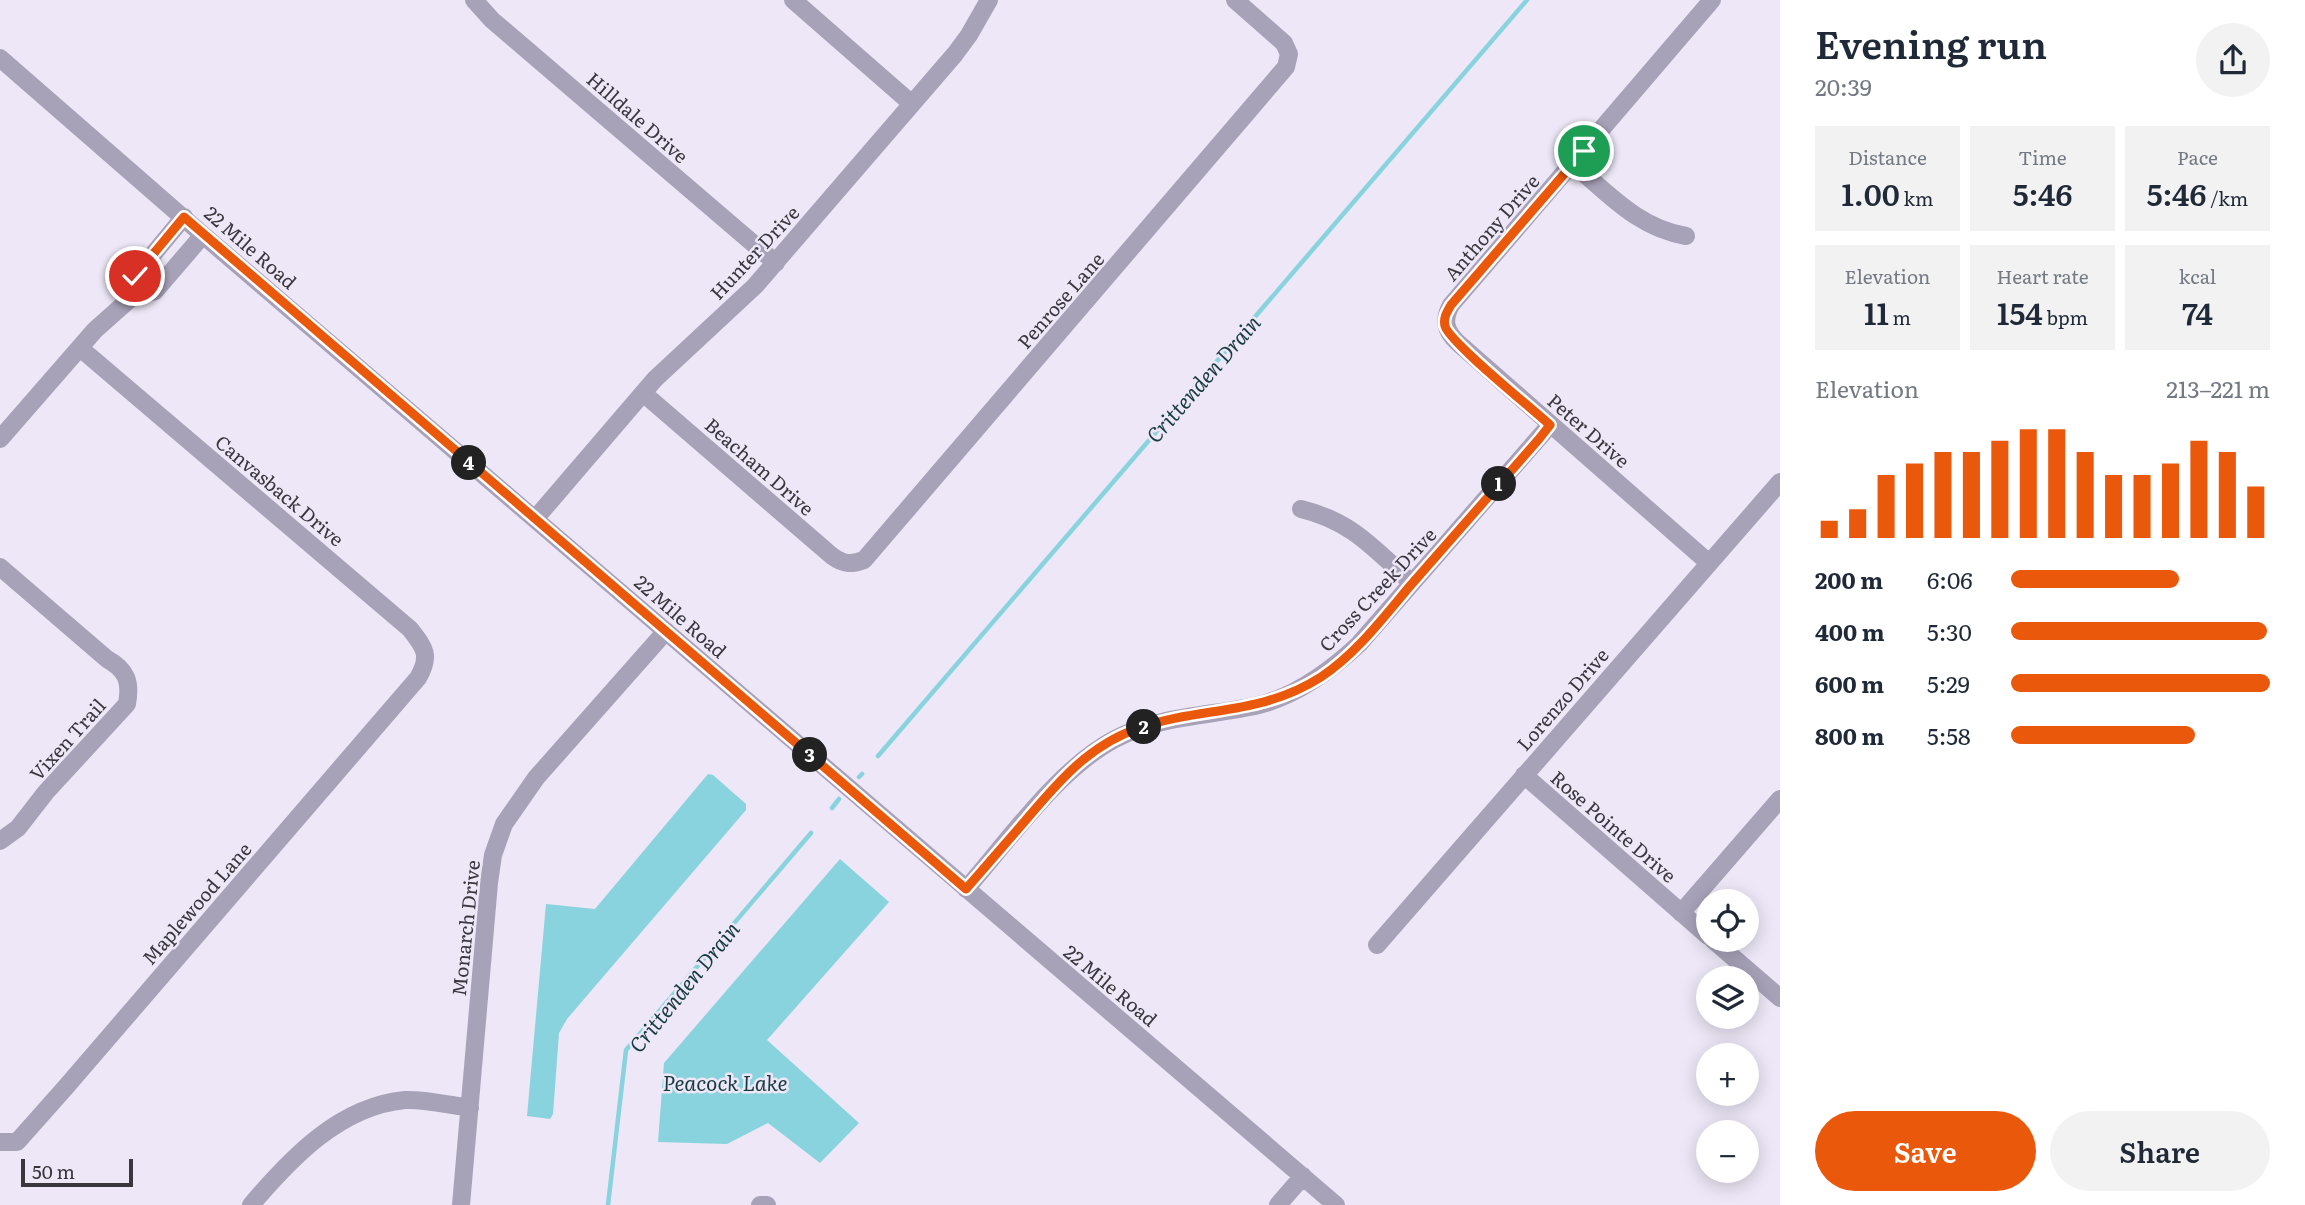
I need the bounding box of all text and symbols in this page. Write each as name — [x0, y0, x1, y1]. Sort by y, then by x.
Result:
text: Evening run — [1815, 14, 2047, 71]
button: share — [2196, 23, 2270, 97]
street label: Hilldale Drive — [581, 65, 695, 169]
text: 20:39 — [1815, 69, 1872, 103]
pin — [1554, 121, 1614, 181]
icon: arrive — [1565, 132, 1603, 170]
text: Distance — [1848, 143, 1927, 171]
text: Time — [2018, 143, 2067, 171]
text: Pace — [2177, 143, 2218, 171]
street label: Anthony Drive — [1437, 168, 1545, 286]
text: 1.00 — [1842, 171, 1900, 215]
text: 5:46 — [2013, 171, 2072, 215]
text: 5:46 — [2147, 171, 2206, 215]
text: km — [1900, 184, 1933, 212]
text: /km — [2206, 184, 2248, 212]
street label: 22 Mile Road — [199, 199, 304, 295]
street label: Hunter Drive — [703, 199, 805, 305]
street label: Penrose Lane — [1010, 245, 1110, 354]
pin — [105, 246, 165, 306]
icon: check — [116, 257, 154, 295]
text: Elevation — [1845, 262, 1930, 290]
text: Heart rate — [1996, 262, 2089, 290]
text: kcal — [2179, 262, 2216, 290]
text: 11 — [1864, 290, 1889, 334]
text: 154 — [1997, 290, 2043, 334]
text: 74 — [2182, 290, 2213, 334]
text: m — [1889, 303, 1911, 331]
text: bpm — [2043, 303, 2088, 331]
water label: Crittenden Drain — [1138, 307, 1267, 449]
text: Elevation — [1815, 371, 1919, 405]
text: 213–221 m — [2166, 371, 2270, 405]
street label: Peter Drive — [1542, 386, 1636, 474]
street label: Beacham Drive — [699, 411, 821, 521]
street label: Canvasback Drive — [210, 428, 351, 552]
pin: 4 — [452, 446, 486, 480]
text: 4 — [463, 448, 474, 476]
pin: 1 — [1482, 466, 1516, 502]
text: 1 — [1495, 469, 1502, 497]
street label: Cross Creek Drive — [1312, 521, 1442, 657]
text: 200 m — [1815, 562, 1883, 596]
text: 6:06 — [1927, 562, 1973, 596]
street label: 22 Mile Road — [629, 568, 734, 664]
text: 400 m — [1815, 614, 1885, 648]
text: 5:30 — [1927, 614, 1972, 648]
street label: Lorenzo Drive — [1509, 641, 1615, 757]
text: 600 m — [1815, 666, 1884, 700]
text: 5:29 — [1927, 666, 1970, 700]
street label: Vixen Trail — [22, 692, 112, 786]
pin: 2 — [1126, 710, 1162, 744]
text: 2 — [1138, 712, 1149, 740]
text: 800 m — [1815, 718, 1884, 752]
text: 5:58 — [1927, 718, 1971, 752]
pin: 3 — [792, 738, 828, 772]
text: 3 — [804, 740, 815, 768]
street label: Rose Pointe Drive — [1545, 763, 1683, 889]
street label: Maplewood Lane — [135, 836, 257, 970]
street label: Monarch Drive — [444, 858, 486, 997]
map controls — [1696, 889, 1759, 1183]
button: locate — [1696, 889, 1759, 952]
water label: Crittenden Drain — [620, 913, 746, 1058]
street label: 22 Mile Road — [1058, 938, 1164, 1033]
button: layers — [1696, 966, 1759, 1029]
button: + — [1696, 1043, 1759, 1106]
water label: Peacock Lake — [662, 1066, 788, 1097]
button: Save — [1815, 1111, 2036, 1191]
button: Share — [2050, 1111, 2270, 1191]
button: − — [1696, 1120, 1759, 1183]
scale bar — [21, 1156, 133, 1188]
text: 50 m — [32, 1157, 75, 1185]

